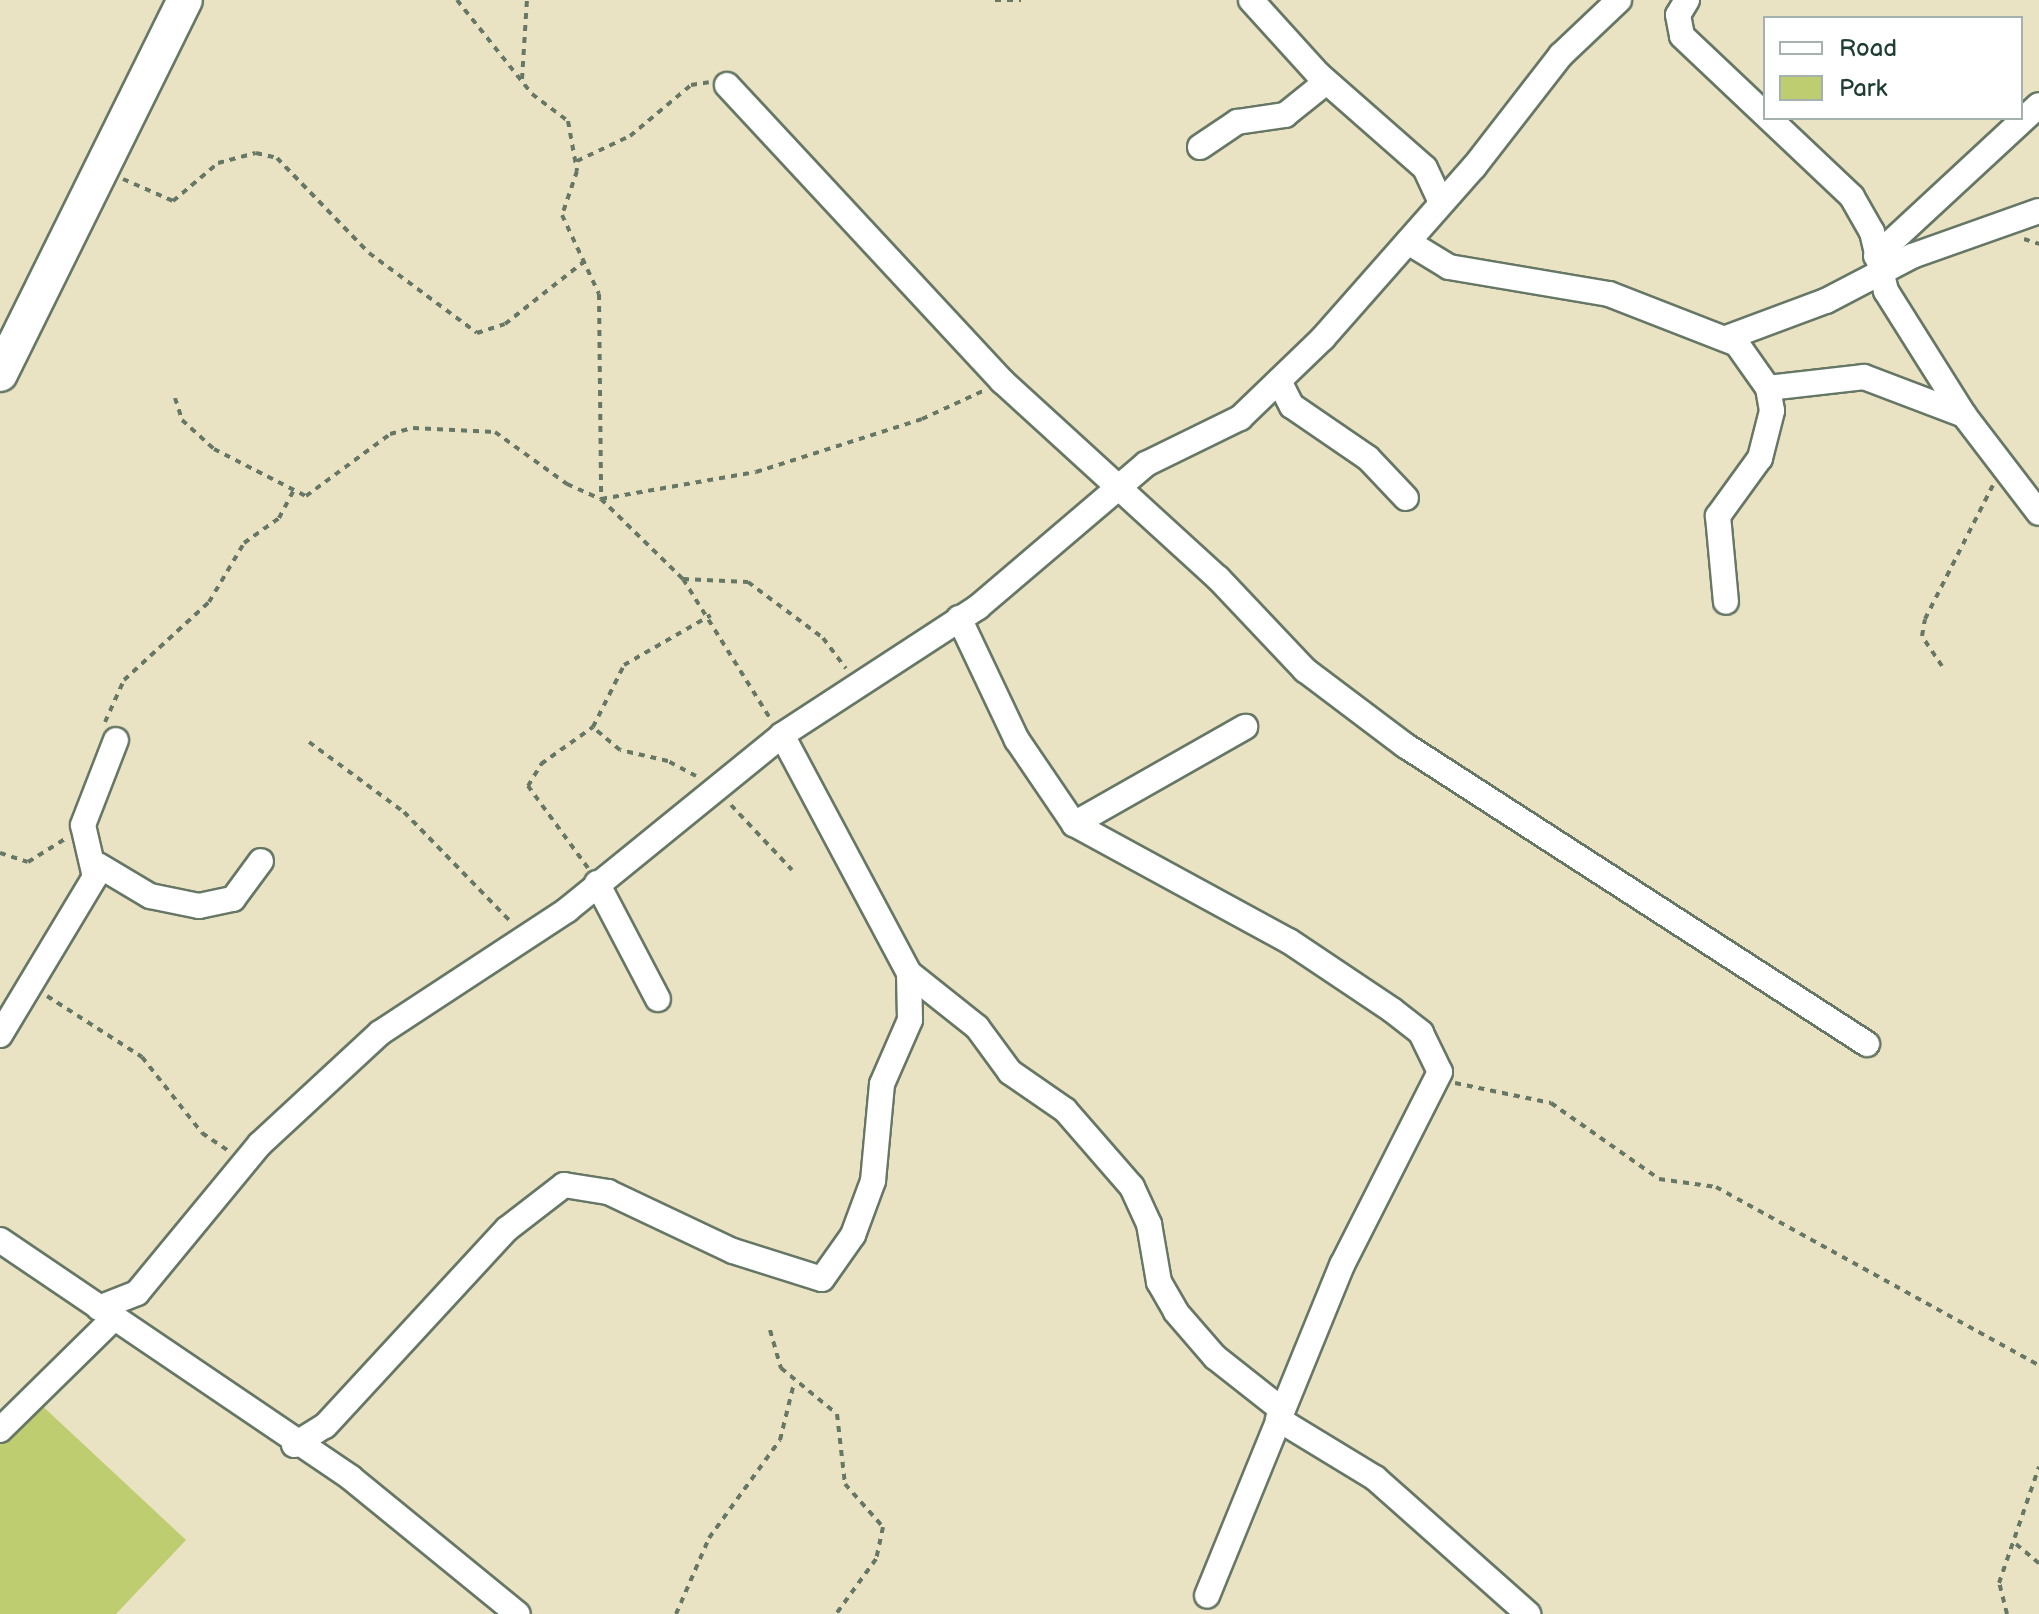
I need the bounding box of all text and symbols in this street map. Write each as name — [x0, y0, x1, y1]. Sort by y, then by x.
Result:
legend — [1763, 16, 2023, 120]
text: Road — [1839, 34, 1897, 63]
text: Park — [1839, 74, 1887, 103]

